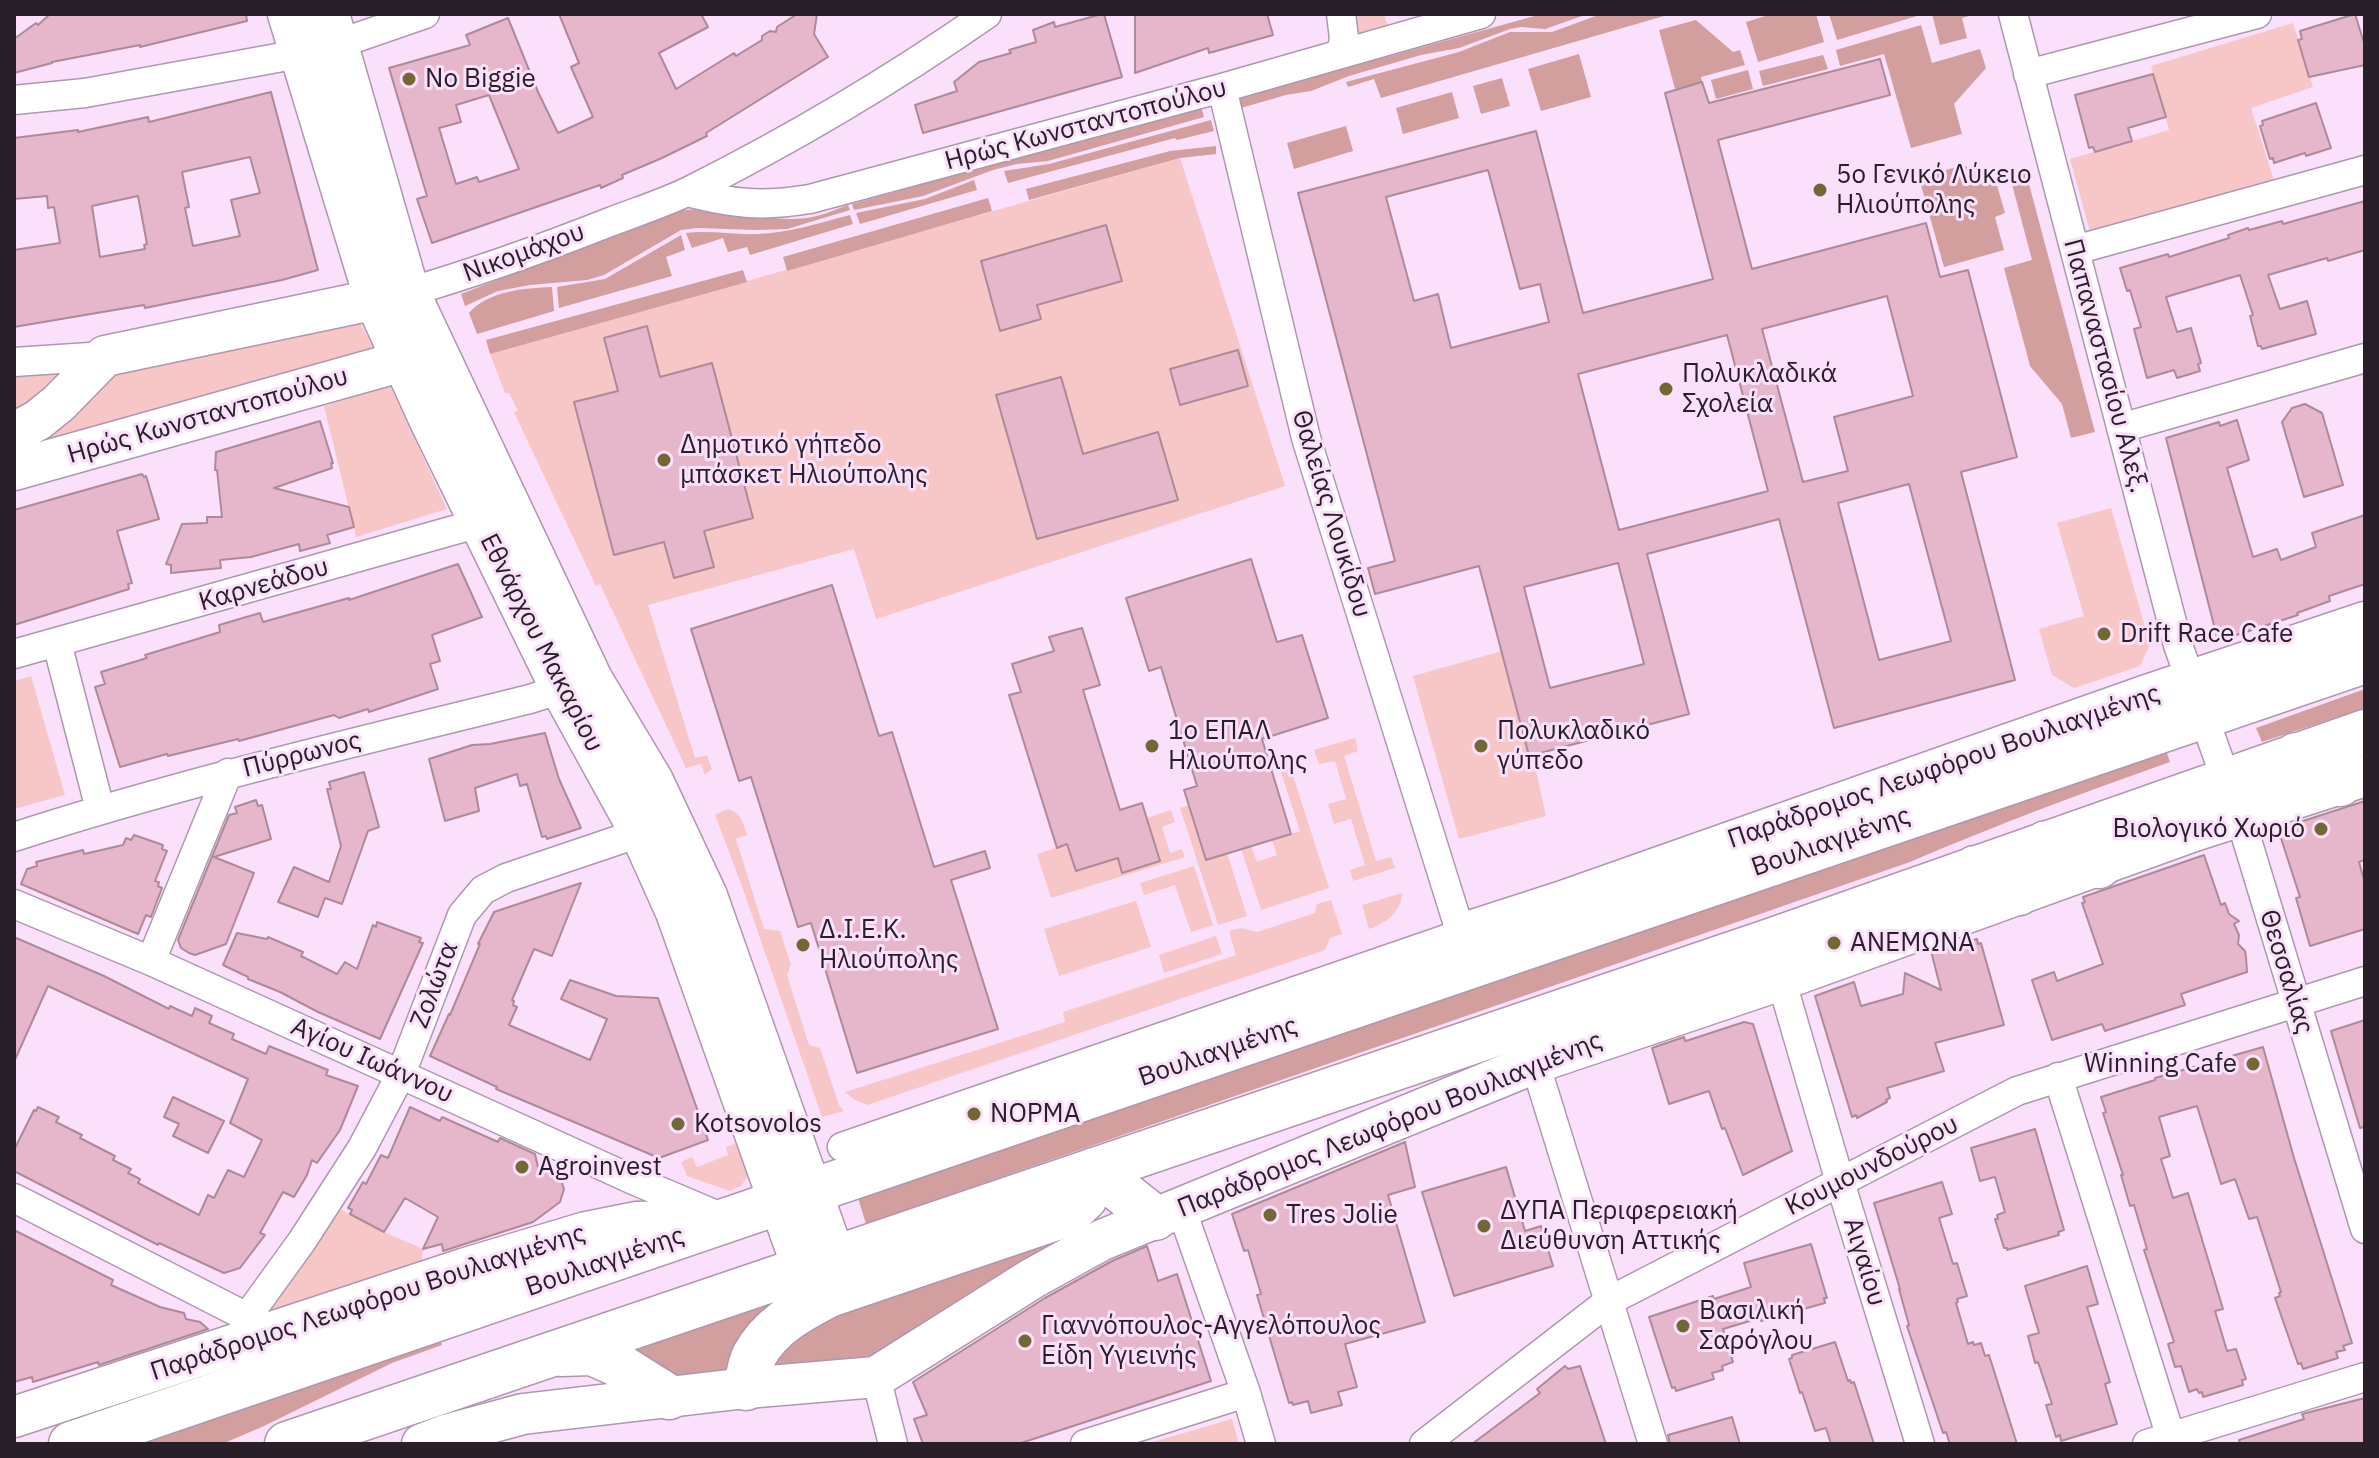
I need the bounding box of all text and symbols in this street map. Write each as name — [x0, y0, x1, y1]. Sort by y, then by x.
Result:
place label: Νο Biggie — [425, 63, 536, 95]
marker: Νο Biggie — [400, 70, 418, 88]
street label: Ηρώς Κωνσταντοπούλου — [942, 72, 1230, 178]
place label: 5ο Γενικό Λύκειο Ηλιούπολης — [1836, 159, 2032, 220]
marker: 5ο Γενικό Λύκειο Ηλιούπολης — [1811, 181, 1829, 199]
street label: Νικομάχου — [459, 217, 589, 289]
street label: Παπαναστασίου Αλεξ. — [2056, 236, 2154, 496]
place label: Πολυκλαδικά Σχολεία — [1682, 358, 1837, 420]
street label: Ηρώς Κωνσταντοπούλου — [64, 361, 352, 471]
marker: Πολυκλαδικά Σχολεία — [1657, 380, 1675, 398]
street label: Θαλείας Λουκίδου — [1285, 406, 1377, 622]
place label: Δημοτικό γήπεδο μπάσκετ Ηλιούπολης — [680, 429, 928, 490]
marker: Δημοτικό γήπεδο μπάσκετ Ηλιούπολης — [655, 451, 673, 469]
street label: Εθνάρχου Μακαρίου — [472, 529, 610, 757]
street label: Καρνεάδου — [195, 552, 333, 618]
place label: Drift Race Cafe — [2120, 618, 2293, 650]
marker: Drift Race Cafe — [2095, 625, 2113, 643]
street label: Παράδρομος Λεωφόρου Βουλιαγμένης — [1724, 678, 2164, 856]
place label: 1ο ΕΠΑΛ Ηλιούπολης — [1168, 715, 1307, 776]
place label: Πολυκλαδικό γύπεδο — [1497, 715, 1650, 776]
street label: Πύρρωνος — [240, 725, 364, 785]
marker: 1ο ΕΠΑΛ Ηλιούπολης — [1143, 737, 1161, 755]
marker: Πολυκλαδικό γύπεδο — [1472, 737, 1490, 755]
street label: Βουλιαγμένης — [1747, 800, 1915, 884]
place label: Βιολογικό Χωριό — [2112, 813, 2305, 845]
marker: Βιολογικό Χωριό — [2312, 820, 2330, 838]
street label: Θεσσαλίας — [2252, 906, 2320, 1038]
place label: Δ.Ι.Ε.Κ. Ηλιούπολης — [819, 914, 958, 976]
place label: ΑΝΕΜΩΝΑ — [1850, 927, 1975, 959]
marker: ΑΝΕΜΩΝΑ — [1825, 934, 1843, 952]
marker: Δ.Ι.Ε.Κ. Ηλιούπολης — [794, 936, 812, 954]
street label: Ζολώτα — [404, 937, 466, 1033]
street label: Βουλιαγμένης — [1134, 1010, 1302, 1094]
street label: Αγίου Ιωάννου — [286, 1011, 458, 1111]
street label: Παράδρομος Λεωφόρου Βουλιαγμένης — [1173, 1025, 1607, 1225]
place label: Winning Cafe — [2084, 1048, 2237, 1080]
marker: Winning Cafe — [2244, 1055, 2262, 1073]
place label: ΝΟΡΜΑ — [990, 1098, 1080, 1130]
marker: ΝΟΡΜΑ — [965, 1105, 983, 1123]
place label: Kotsovolos — [694, 1108, 822, 1140]
street label: Κουμουνδούρου — [1780, 1109, 1964, 1223]
marker: Kotsovolos — [669, 1115, 687, 1133]
place label: Agroinvest — [538, 1151, 662, 1183]
marker: Agroinvest — [513, 1158, 531, 1176]
place label: ΔΥΠΑ Περιφερειακή Διεύθυνση Αττικής — [1500, 1195, 1738, 1256]
place label: Tres Jolie — [1286, 1199, 1398, 1231]
marker: Tres Jolie — [1261, 1206, 1279, 1224]
street label: Αιγαίου — [1836, 1214, 1892, 1310]
marker: ΔΥΠΑ Περιφερειακή Διεύθυνση Αττικής — [1475, 1217, 1493, 1235]
street label: Παράδρομος Λεωφόρου Βουλιαγμένης — [147, 1218, 589, 1388]
street label: Βουλιαγμένης — [521, 1220, 689, 1304]
place label: Βασιλική Σαρόγλου — [1699, 1295, 1813, 1356]
place label: Γιαννόπουλος-Αγγελόπουλος Είδη Υγιεινής — [1041, 1310, 1381, 1372]
marker: Βασιλική Σαρόγλου — [1674, 1317, 1692, 1335]
marker: Γιαννόπουλος-Αγγελόπουλος Είδη Υγιεινής — [1016, 1332, 1034, 1350]

